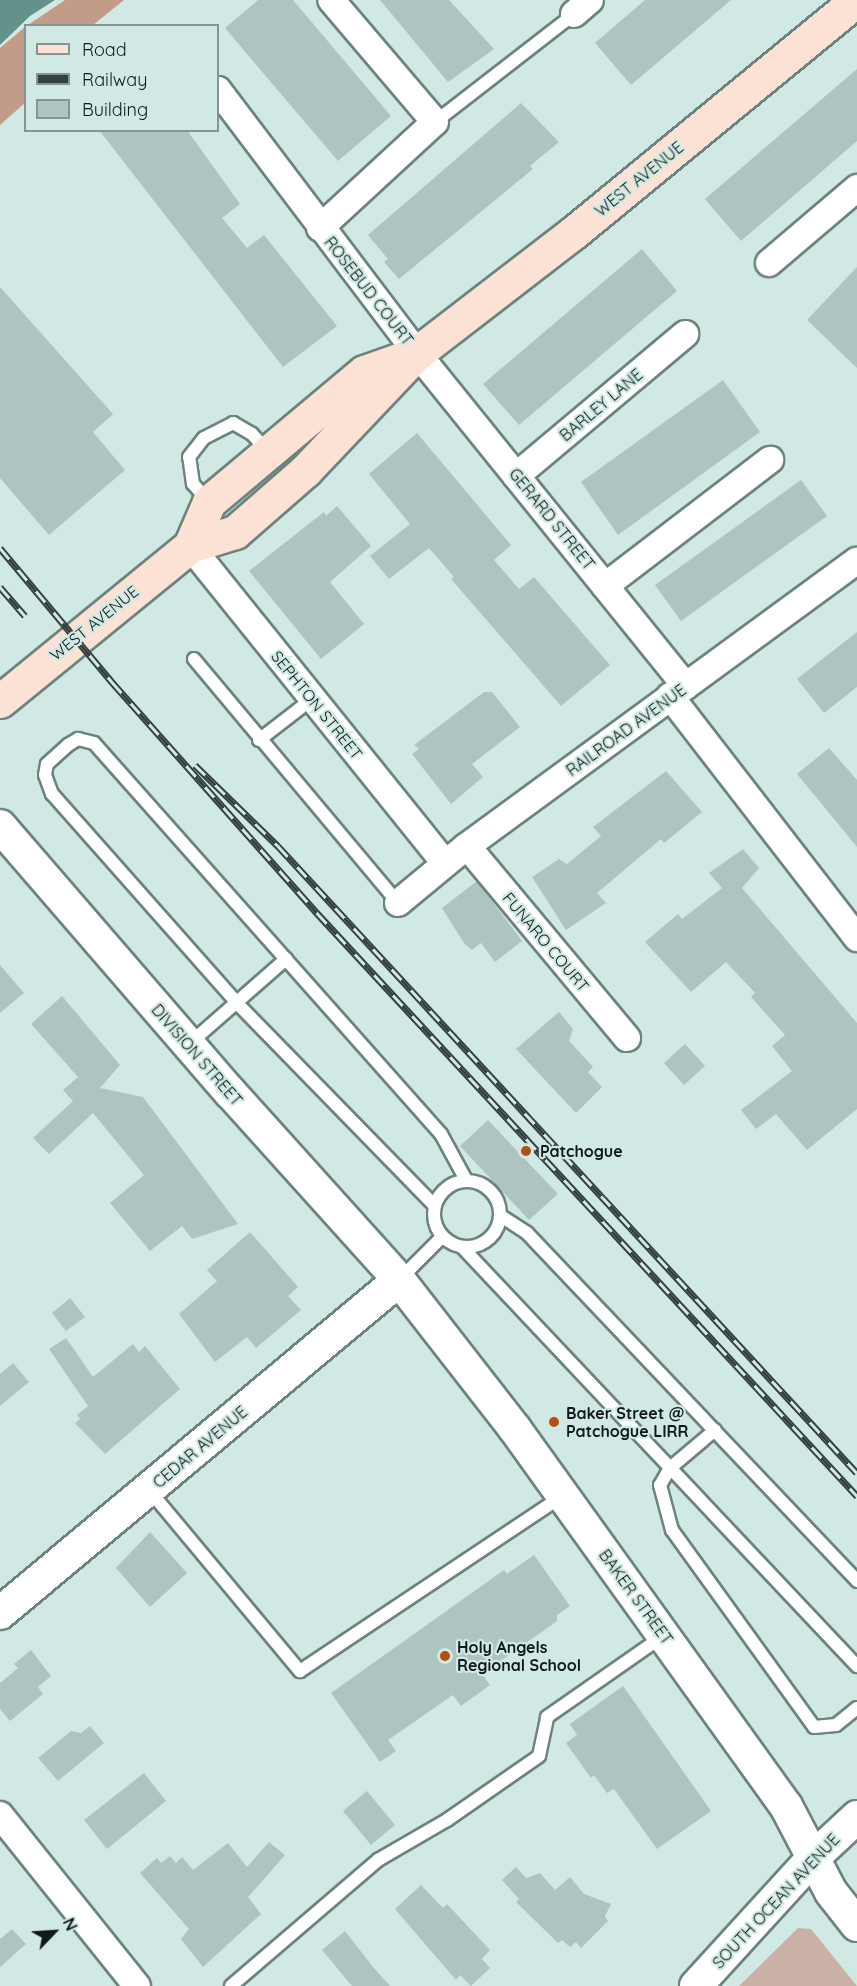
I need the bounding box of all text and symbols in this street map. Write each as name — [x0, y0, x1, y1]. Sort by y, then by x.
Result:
legend — [24, 24, 219, 132]
text: Road — [82, 38, 127, 61]
text: Railway — [82, 68, 148, 91]
text: Building — [82, 98, 148, 121]
street label: WEST AVENUE — [591, 137, 687, 221]
street label: ROSEBUD COURT — [321, 233, 417, 349]
street label: BARLEY LANE — [556, 365, 646, 445]
street label: GERARD STREET — [505, 464, 599, 574]
street label: WEST AVENUE — [46, 581, 142, 665]
street label: SEPHTON STREET — [267, 647, 367, 763]
street label: RAILROAD AVENUE — [562, 680, 690, 780]
street label: FUNARO COURT — [499, 888, 593, 996]
street label: DIVISION STREET — [148, 1000, 246, 1110]
place label: Patchogue — [540, 1141, 623, 1161]
marker: Patchogue — [517, 1142, 535, 1160]
street label: CEDAR AVENUE — [149, 1402, 251, 1492]
place label: Baker Street @ Patchogue LIRR — [566, 1403, 689, 1441]
marker: Baker Street @ Patchogue LIRR — [547, 1415, 561, 1429]
street label: BAKER STREET — [595, 1546, 677, 1648]
place label: Holy Angels Regional School — [457, 1637, 581, 1675]
marker: Holy Angels Regional School — [438, 1649, 452, 1663]
street label: SOUTH OCEAN AVENUE — [709, 1830, 843, 1972]
north arrow — [24, 1902, 84, 1962]
text: N — [59, 1915, 82, 1934]

